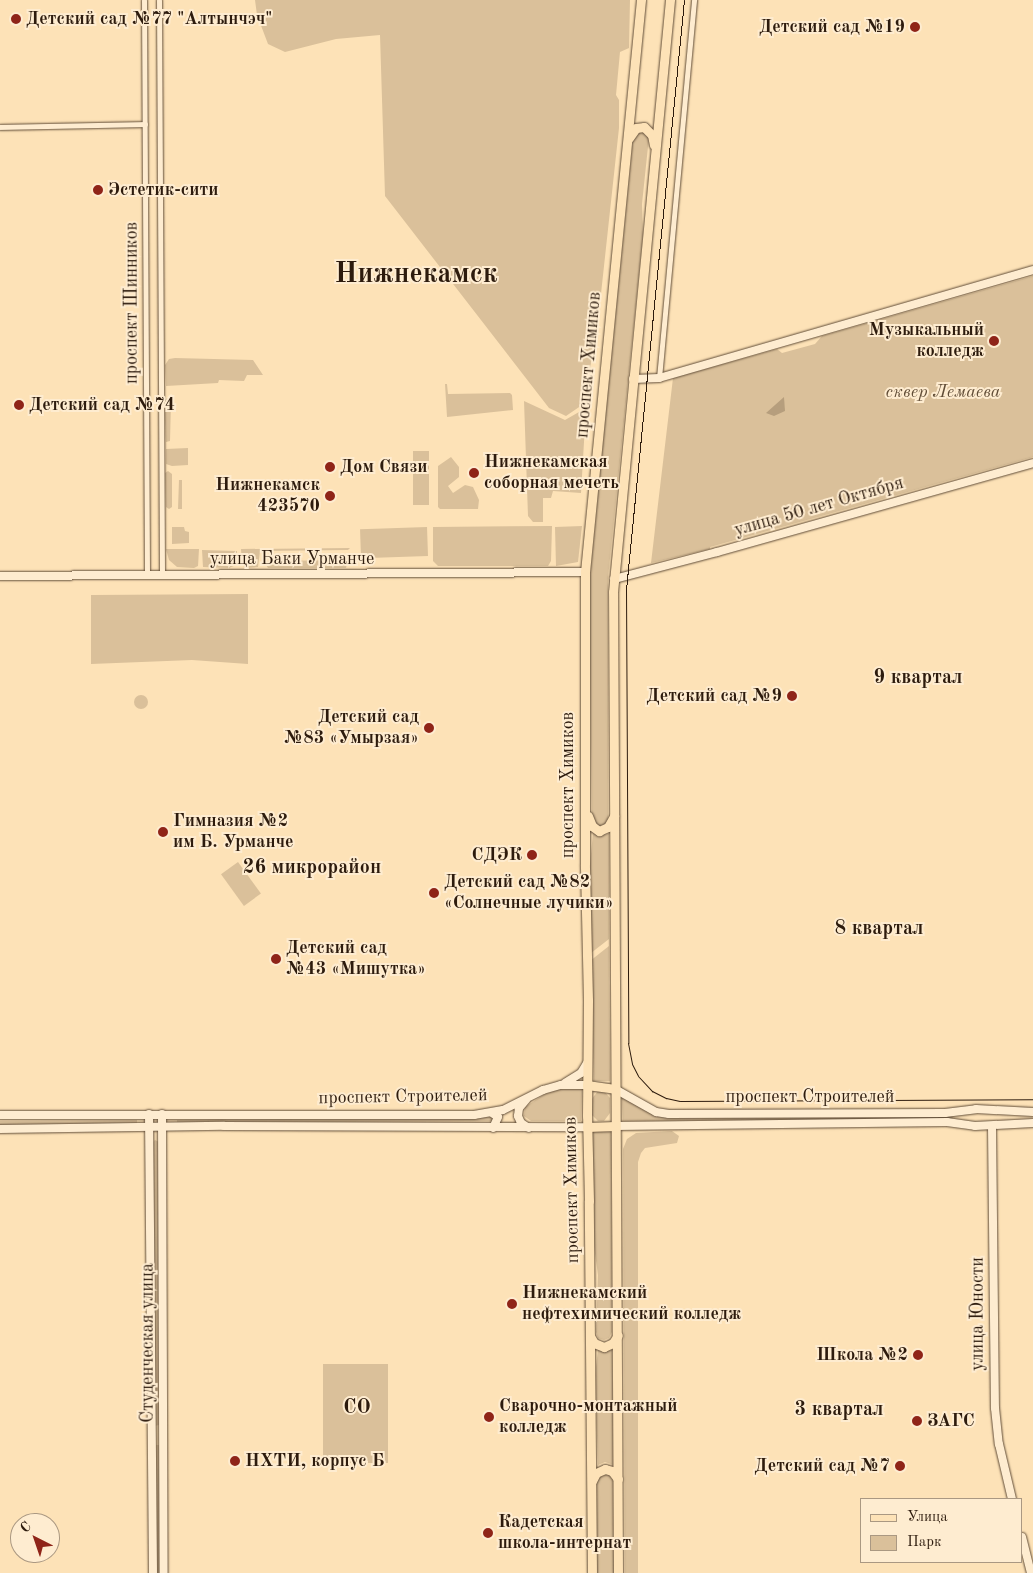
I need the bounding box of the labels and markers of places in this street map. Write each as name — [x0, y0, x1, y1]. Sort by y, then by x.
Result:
place label: Детский сад №77 "Алтынчэч" — [26, 8, 272, 30]
marker: Детский сад №77 "Алтынчэч" — [10, 13, 22, 25]
place label: Детский сад №19 — [759, 16, 905, 38]
marker: Детский сад №19 — [909, 21, 921, 33]
place label: Эстетик-сити — [108, 179, 219, 201]
marker: Эстетик-сити — [92, 184, 104, 196]
place label: Музыкальный колледж — [869, 320, 984, 362]
marker: Музыкальный колледж — [988, 335, 1000, 347]
place label: Детский сад №74 — [29, 394, 175, 416]
marker: Детский сад №74 — [13, 399, 25, 411]
place label: Нижнекамская соборная мечеть — [484, 452, 619, 494]
place label: Дом Связи — [340, 456, 428, 478]
marker: Дом Связи — [324, 461, 336, 473]
marker: Нижнекамская соборная мечеть — [468, 467, 480, 479]
place label: Нижнекамск 423570 — [215, 475, 320, 518]
marker: Нижнекамск 423570 — [324, 490, 336, 502]
place label: Детский сад №9 — [646, 685, 782, 707]
marker: Детский сад №9 — [786, 690, 798, 702]
place label: Детский сад №83 «Умырзая» — [284, 707, 419, 750]
marker: Детский сад №83 «Умырзая» — [423, 722, 435, 734]
place label: Гимназия №2 им Б. Урманче — [173, 811, 294, 854]
marker: Гимназия №2 им Б. Урманче — [157, 826, 169, 838]
place label: СДЭК — [472, 844, 522, 866]
marker: СДЭК — [526, 849, 538, 861]
place label: Детский сад №82 «Солнечные лучики» — [444, 872, 614, 914]
marker: Детский сад №82 «Солнечные лучики» — [428, 887, 440, 899]
place label: Детский сад №43 «Мишутка» — [286, 938, 426, 981]
marker: Детский сад №43 «Мишутка» — [270, 953, 282, 965]
place label: Нижнекамский нефтехимический колледж — [522, 1283, 741, 1326]
marker: Нижнекамский нефтехимический колледж — [506, 1298, 518, 1310]
place label: Школа №2 — [816, 1344, 908, 1366]
marker: Школа №2 — [912, 1349, 924, 1361]
place label: Сварочно-монтажный колледж — [499, 1396, 678, 1438]
place label: ЗАГС — [927, 1410, 975, 1432]
marker: Сварочно-монтажный колледж — [483, 1411, 495, 1423]
marker: ЗАГС — [911, 1415, 923, 1427]
place label: НХТИ, корпус Б — [245, 1450, 385, 1472]
marker: НХТИ, корпус Б — [229, 1455, 241, 1467]
place label: Детский сад №7 — [754, 1455, 890, 1477]
marker: Детский сад №7 — [894, 1460, 906, 1472]
place label: Кадетская школа-интернат — [498, 1512, 631, 1555]
marker: Кадетская школа-интернат — [482, 1527, 494, 1539]

